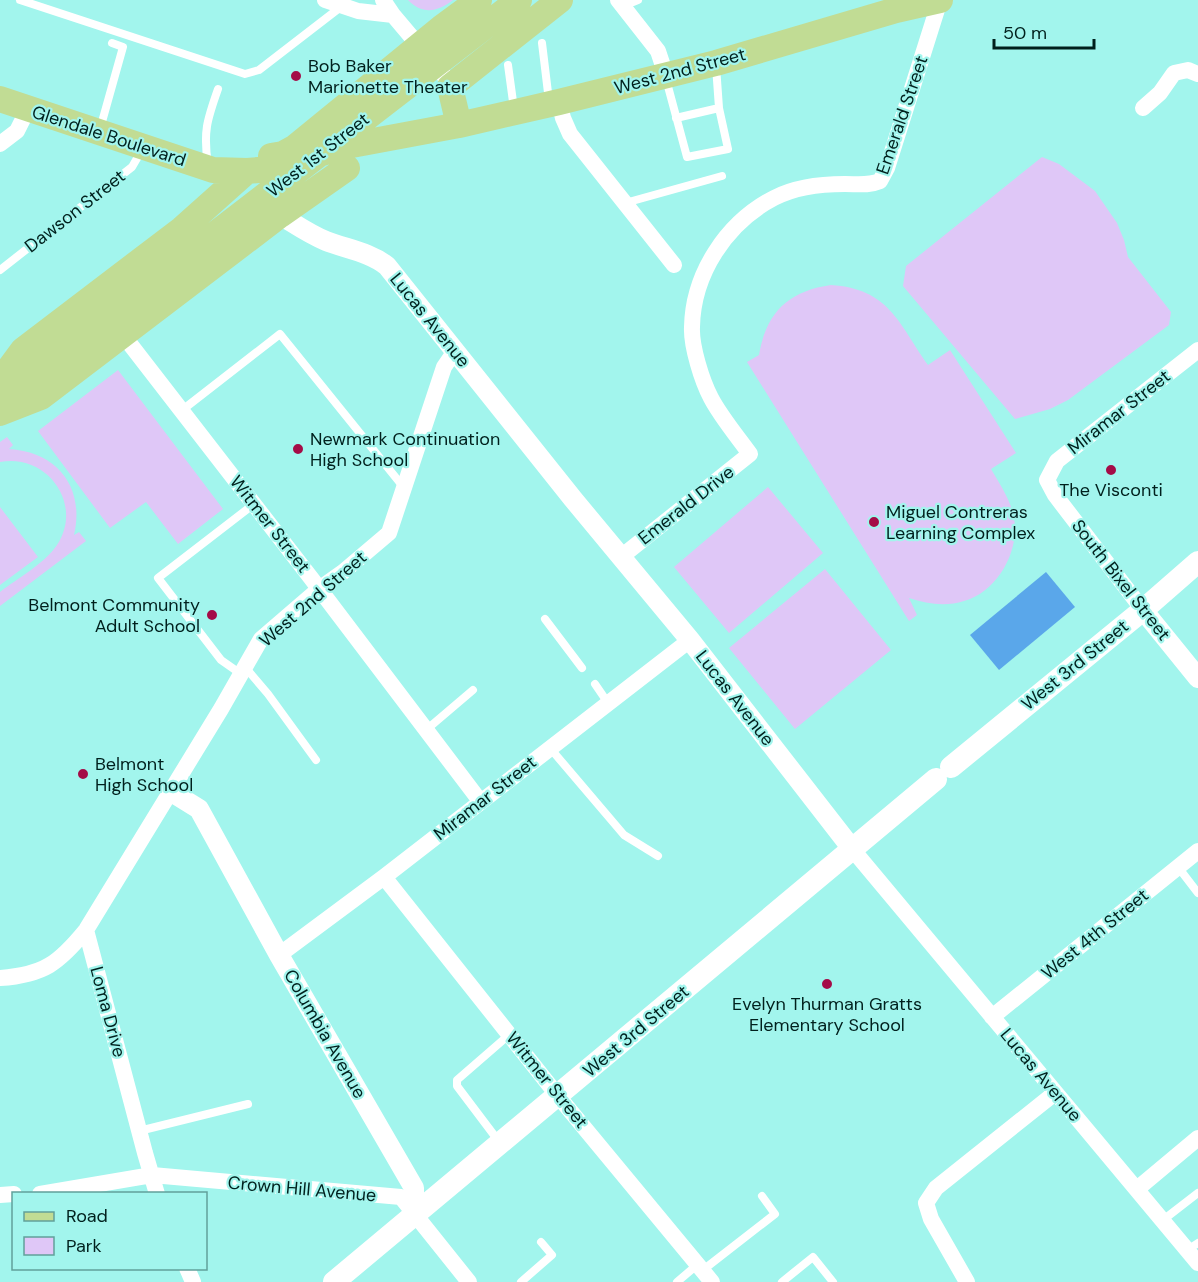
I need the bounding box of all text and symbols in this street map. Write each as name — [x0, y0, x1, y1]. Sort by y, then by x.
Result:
scale bar — [994, 12, 1094, 50]
text: 50 m — [1003, 21, 1047, 45]
street label: West 2nd Street — [612, 42, 748, 100]
street label: Emerald Street — [870, 52, 934, 178]
place label: Bob Baker Marionette Theater — [308, 54, 468, 99]
marker: Bob Baker Marionette Theater — [289, 69, 303, 83]
street label: Glendale Boulevard — [29, 100, 189, 172]
street label: West 1st Street — [262, 107, 374, 203]
street label: Dawson Street — [20, 164, 130, 258]
street label: Lucas Avenue — [385, 268, 475, 372]
street label: Miramar Street — [1063, 364, 1175, 460]
place label: Newmark Continuation High School — [310, 427, 500, 472]
marker: Newmark Continuation High School — [291, 442, 305, 456]
street label: Emerald Drive — [633, 460, 739, 550]
marker: The Visconti — [1104, 463, 1118, 477]
street label: Witmer Street — [224, 470, 316, 578]
place label: The Visconti — [1059, 478, 1163, 502]
place label: Miguel Contreras Learning Complex — [886, 500, 1035, 545]
marker: Miguel Contreras Learning Complex — [867, 515, 881, 529]
street label: South Bixel Street — [1066, 515, 1176, 645]
street label: West 2nd Street — [254, 546, 372, 652]
place label: Belmont Community Adult School — [28, 593, 200, 638]
marker: Belmont Community Adult School — [205, 608, 219, 622]
street label: West 3rd Street — [1016, 614, 1134, 716]
street label: Lucas Avenue — [690, 645, 780, 751]
street label: Miramar Street — [429, 750, 541, 846]
place label: Belmont High School — [95, 752, 193, 797]
marker: Belmont High School — [76, 767, 90, 781]
street label: West 4th Street — [1036, 883, 1154, 985]
street label: Loma Drive — [84, 964, 132, 1060]
street label: Columbia Avenue — [278, 965, 372, 1103]
marker: Evelyn Thurman Gratts Elementary School — [820, 977, 834, 991]
street label: West 3rd Street — [578, 980, 694, 1082]
place label: Evelyn Thurman Gratts Elementary School — [732, 992, 922, 1037]
street label: Lucas Avenue — [995, 1023, 1087, 1127]
street label: Witmer Street — [501, 1027, 593, 1133]
street label: Crown Hill Avenue — [227, 1171, 377, 1207]
legend — [12, 1192, 207, 1270]
text: Road — [66, 1204, 108, 1228]
text: Park — [66, 1234, 102, 1258]

